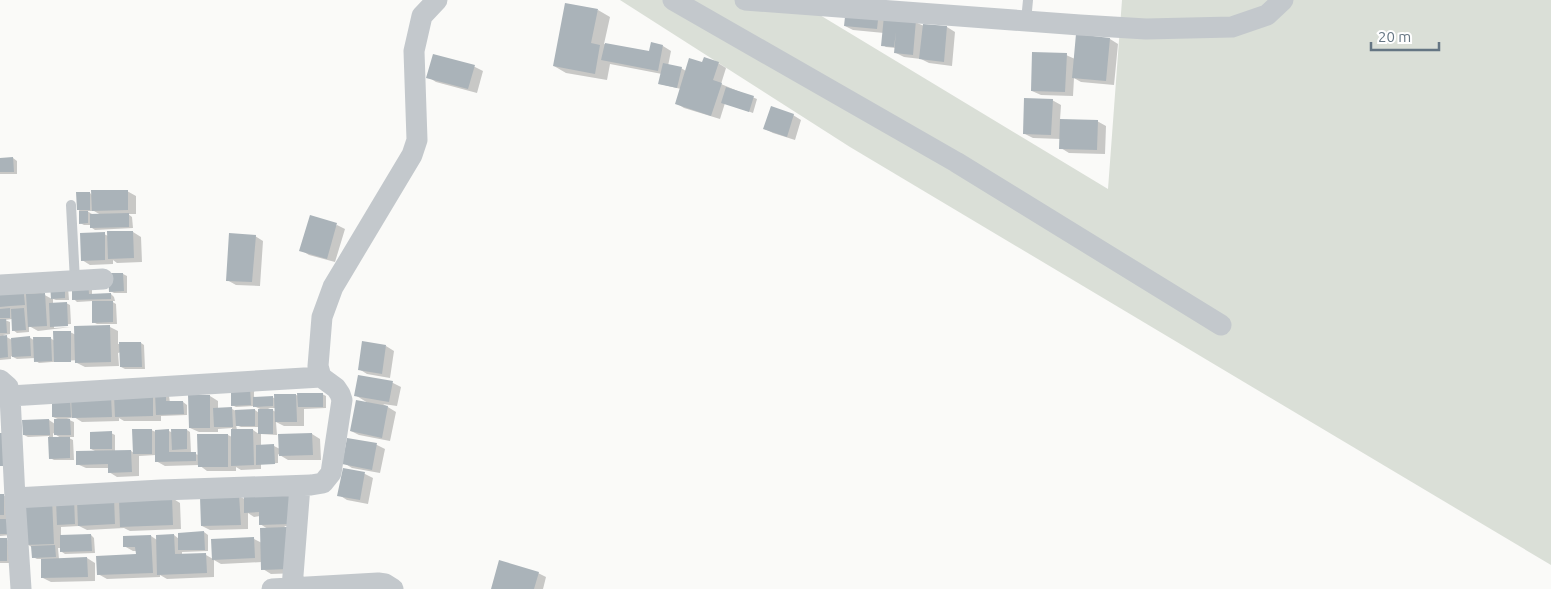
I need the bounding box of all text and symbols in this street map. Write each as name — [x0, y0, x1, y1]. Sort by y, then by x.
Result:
scale bar — [1371, 20, 1438, 52]
text: 20 m — [1378, 28, 1411, 45]

